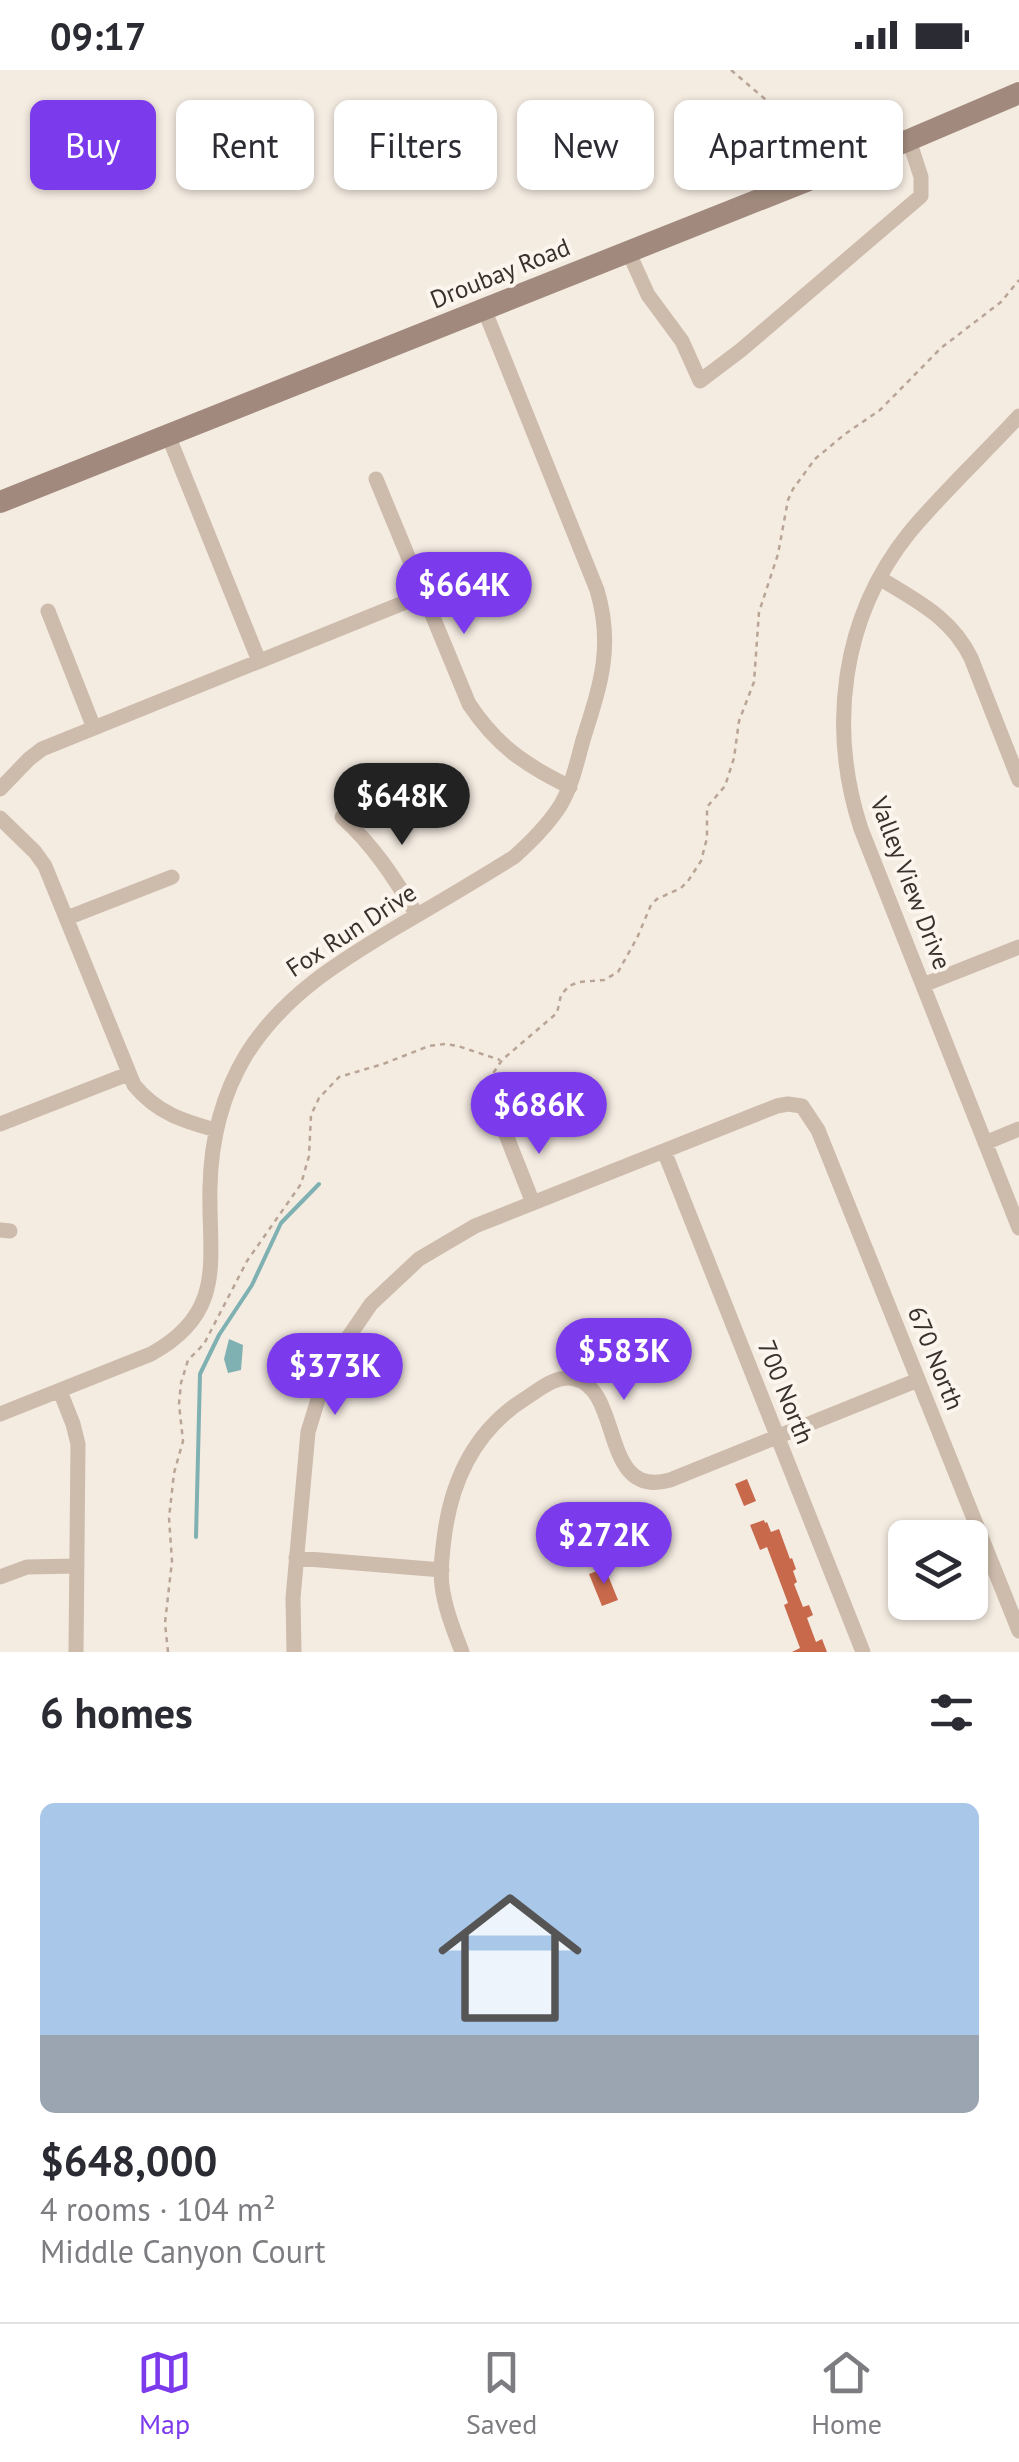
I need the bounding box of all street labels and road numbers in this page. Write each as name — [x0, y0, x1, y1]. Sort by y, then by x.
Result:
street label: Droubay Road — [425, 230, 575, 316]
street label: Valley View Drive — [863, 791, 959, 974]
street label: Fox Run Drive — [280, 876, 422, 984]
street label: 670 North — [901, 1301, 971, 1415]
street label: 700 North — [751, 1335, 821, 1449]

